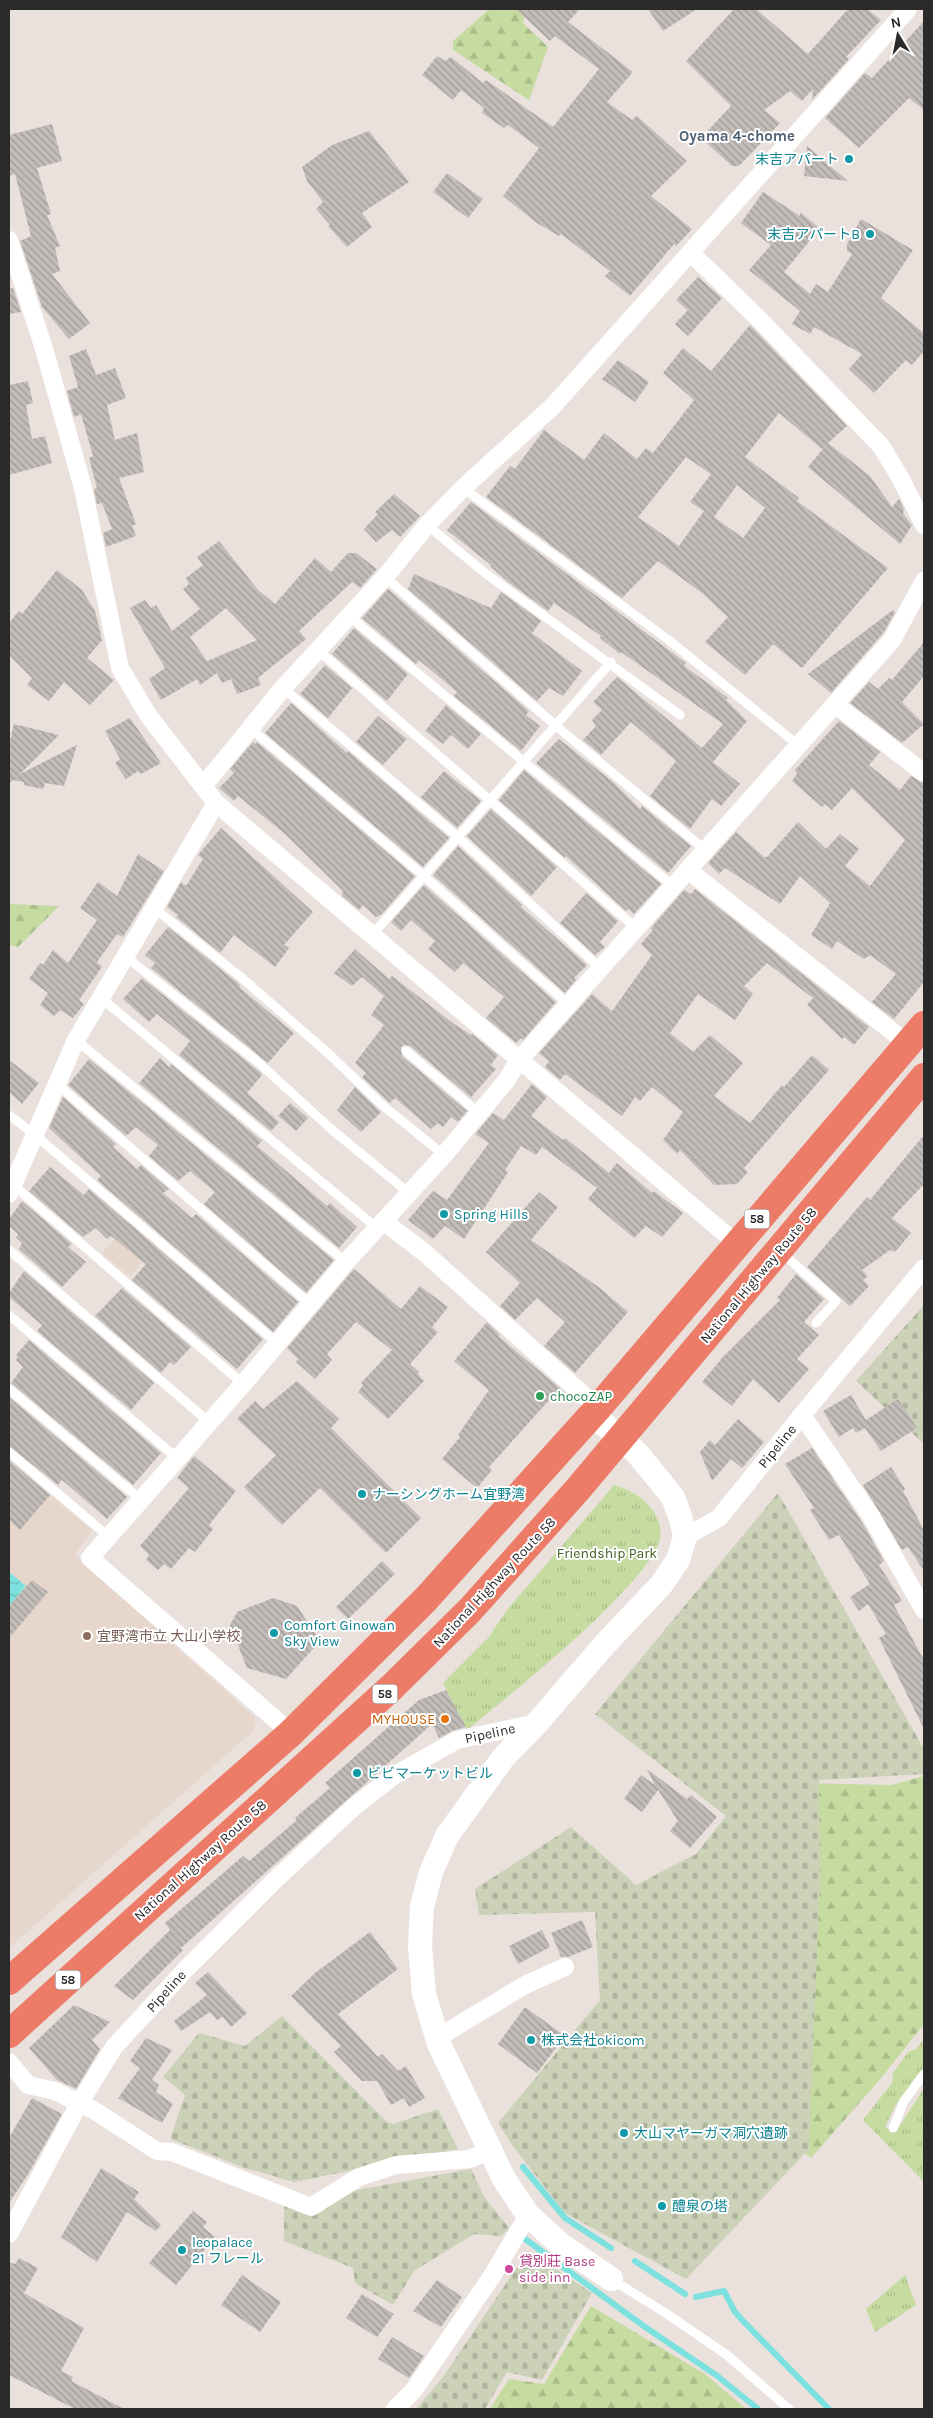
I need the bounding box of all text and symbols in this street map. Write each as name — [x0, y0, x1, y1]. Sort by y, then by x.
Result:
north arrow — [873, 10, 923, 60]
text: N — [889, 13, 902, 32]
district label: Oyama 4-chome — [679, 127, 795, 145]
place label: 末吉アパート — [755, 151, 839, 168]
marker: 末吉アパート — [843, 153, 855, 165]
place label: 末吉アパートB — [768, 226, 860, 243]
marker: 末吉アパートB — [864, 228, 876, 240]
street label: National Highway Route 58 — [696, 1204, 820, 1347]
place label: Spring Hills — [454, 1206, 528, 1223]
marker: Spring Hills — [438, 1208, 450, 1220]
road number: 58 — [744, 1210, 770, 1228]
place label: chocoZAP — [550, 1388, 613, 1405]
marker: chocoZAP — [534, 1390, 546, 1402]
street label: Pipeline — [755, 1421, 800, 1471]
place label: ナーシングホーム宜野湾 — [372, 1486, 525, 1503]
marker: ナーシングホーム宜野湾 — [356, 1488, 368, 1500]
street label: National Highway Route 58 — [429, 1514, 559, 1651]
park label: Friendship Park — [557, 1545, 657, 1562]
place label: Comfort Ginowan Sky View — [284, 1617, 395, 1650]
marker: Comfort Ginowan Sky View — [268, 1627, 280, 1639]
place label: 宜野湾市立 大山小学校 — [97, 1628, 240, 1645]
marker: 宜野湾市立 大山小学校 — [81, 1630, 93, 1642]
road number: 58 — [372, 1685, 398, 1704]
place label: MYHOUSE — [372, 1711, 435, 1728]
marker: MYHOUSE — [439, 1713, 451, 1725]
street label: Pipeline — [463, 1720, 517, 1747]
place label: ビビマーケットビル — [367, 1765, 493, 1782]
marker: ビビマーケットビル — [351, 1767, 363, 1779]
street label: National Highway Route 58 — [131, 1796, 270, 1924]
street label: Pipeline — [143, 1967, 190, 2016]
road number: 58 — [56, 1970, 80, 1990]
place label: 株式会社okicom — [541, 2032, 645, 2049]
marker: 株式会社okicom — [525, 2034, 537, 2046]
place label: 大山マヤーガマ洞穴遺跡 — [634, 2125, 788, 2142]
marker: 大山マヤーガマ洞穴遺跡 — [618, 2127, 630, 2139]
place label: 醴泉の塔 — [672, 2198, 728, 2215]
marker: 醴泉の塔 — [656, 2200, 668, 2212]
place label: leopalace 21 フレール — [192, 2234, 264, 2267]
marker: leopalace 21 フレール — [176, 2244, 188, 2256]
place label: 貸別莊 Base side inn — [519, 2253, 595, 2286]
marker: 貸別莊 Base side inn — [503, 2263, 515, 2275]

